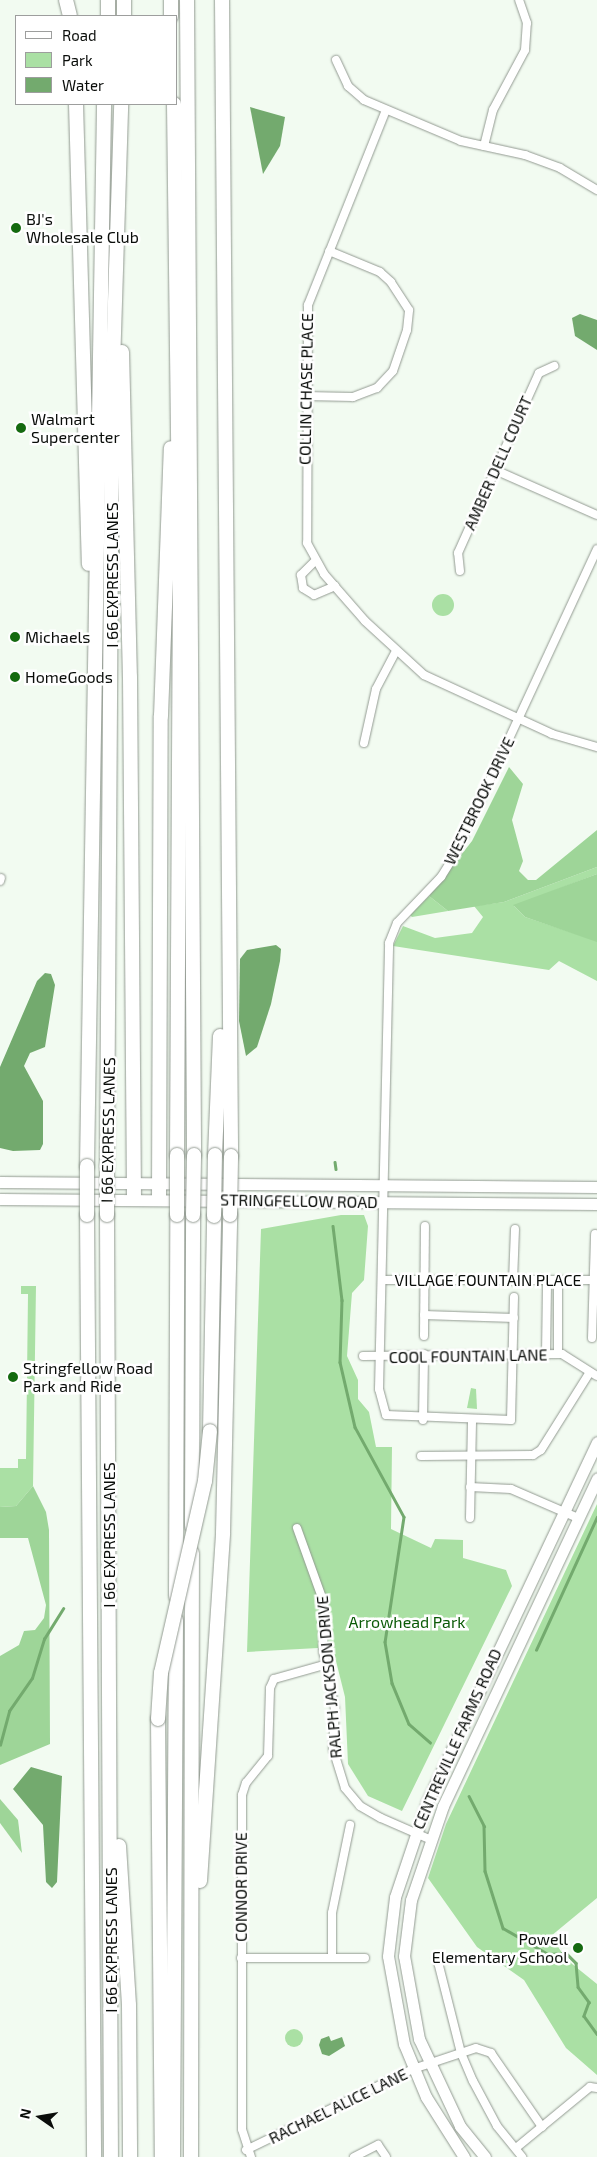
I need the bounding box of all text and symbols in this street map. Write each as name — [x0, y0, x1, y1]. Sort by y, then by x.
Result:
legend — [15, 15, 178, 105]
text: Road — [62, 26, 97, 44]
text: Park — [62, 51, 93, 69]
text: Water — [62, 76, 104, 94]
place label: BJ's Wholesale Club — [26, 209, 139, 247]
marker: BJ's Wholesale Club — [10, 222, 22, 234]
street label: COLLIN CHASE PLACE — [295, 313, 317, 465]
street label: AMBER DELL COURT — [460, 393, 536, 533]
place label: Walmart Supercenter — [31, 409, 120, 447]
marker: Walmart Supercenter — [15, 422, 27, 434]
street label: I 66 EXPRESS LANES — [102, 502, 122, 648]
place label: Michaels — [25, 627, 90, 647]
marker: Michaels — [9, 631, 21, 643]
place label: HomeGoods — [25, 667, 113, 687]
marker: HomeGoods — [9, 671, 21, 683]
street label: WESTBROOK DRIVE — [440, 734, 518, 868]
street label: I 66 EXPRESS LANES — [97, 1057, 119, 1203]
street label: STRINGFELLOW ROAD — [220, 1190, 378, 1212]
street label: VILLAGE FOUNTAIN PLACE — [395, 1270, 581, 1290]
street label: COOL FOUNTAIN LANE — [388, 1345, 548, 1367]
place label: Stringfellow Road Park and Ride — [23, 1358, 153, 1396]
marker: Stringfellow Road Park and Ride — [7, 1371, 19, 1383]
street label: I 66 EXPRESS LANES — [99, 1462, 119, 1608]
street label: RALPH JACKSON DRIVE — [312, 1595, 346, 1759]
park label: Arrowhead Park — [349, 1612, 465, 1632]
street label: CENTREVILLE FARMS ROAD — [408, 1646, 506, 1832]
street label: CONNOR DRIVE — [231, 1832, 251, 1942]
street label: I 66 EXPRESS LANES — [101, 1867, 121, 2013]
place label: Powell Elementary School — [431, 1929, 568, 1967]
marker: Powell Elementary School — [572, 1942, 584, 1954]
street label: RACHAEL ALICE LANE — [265, 2064, 411, 2148]
north arrow — [15, 2092, 65, 2142]
text: N — [15, 2107, 34, 2120]

